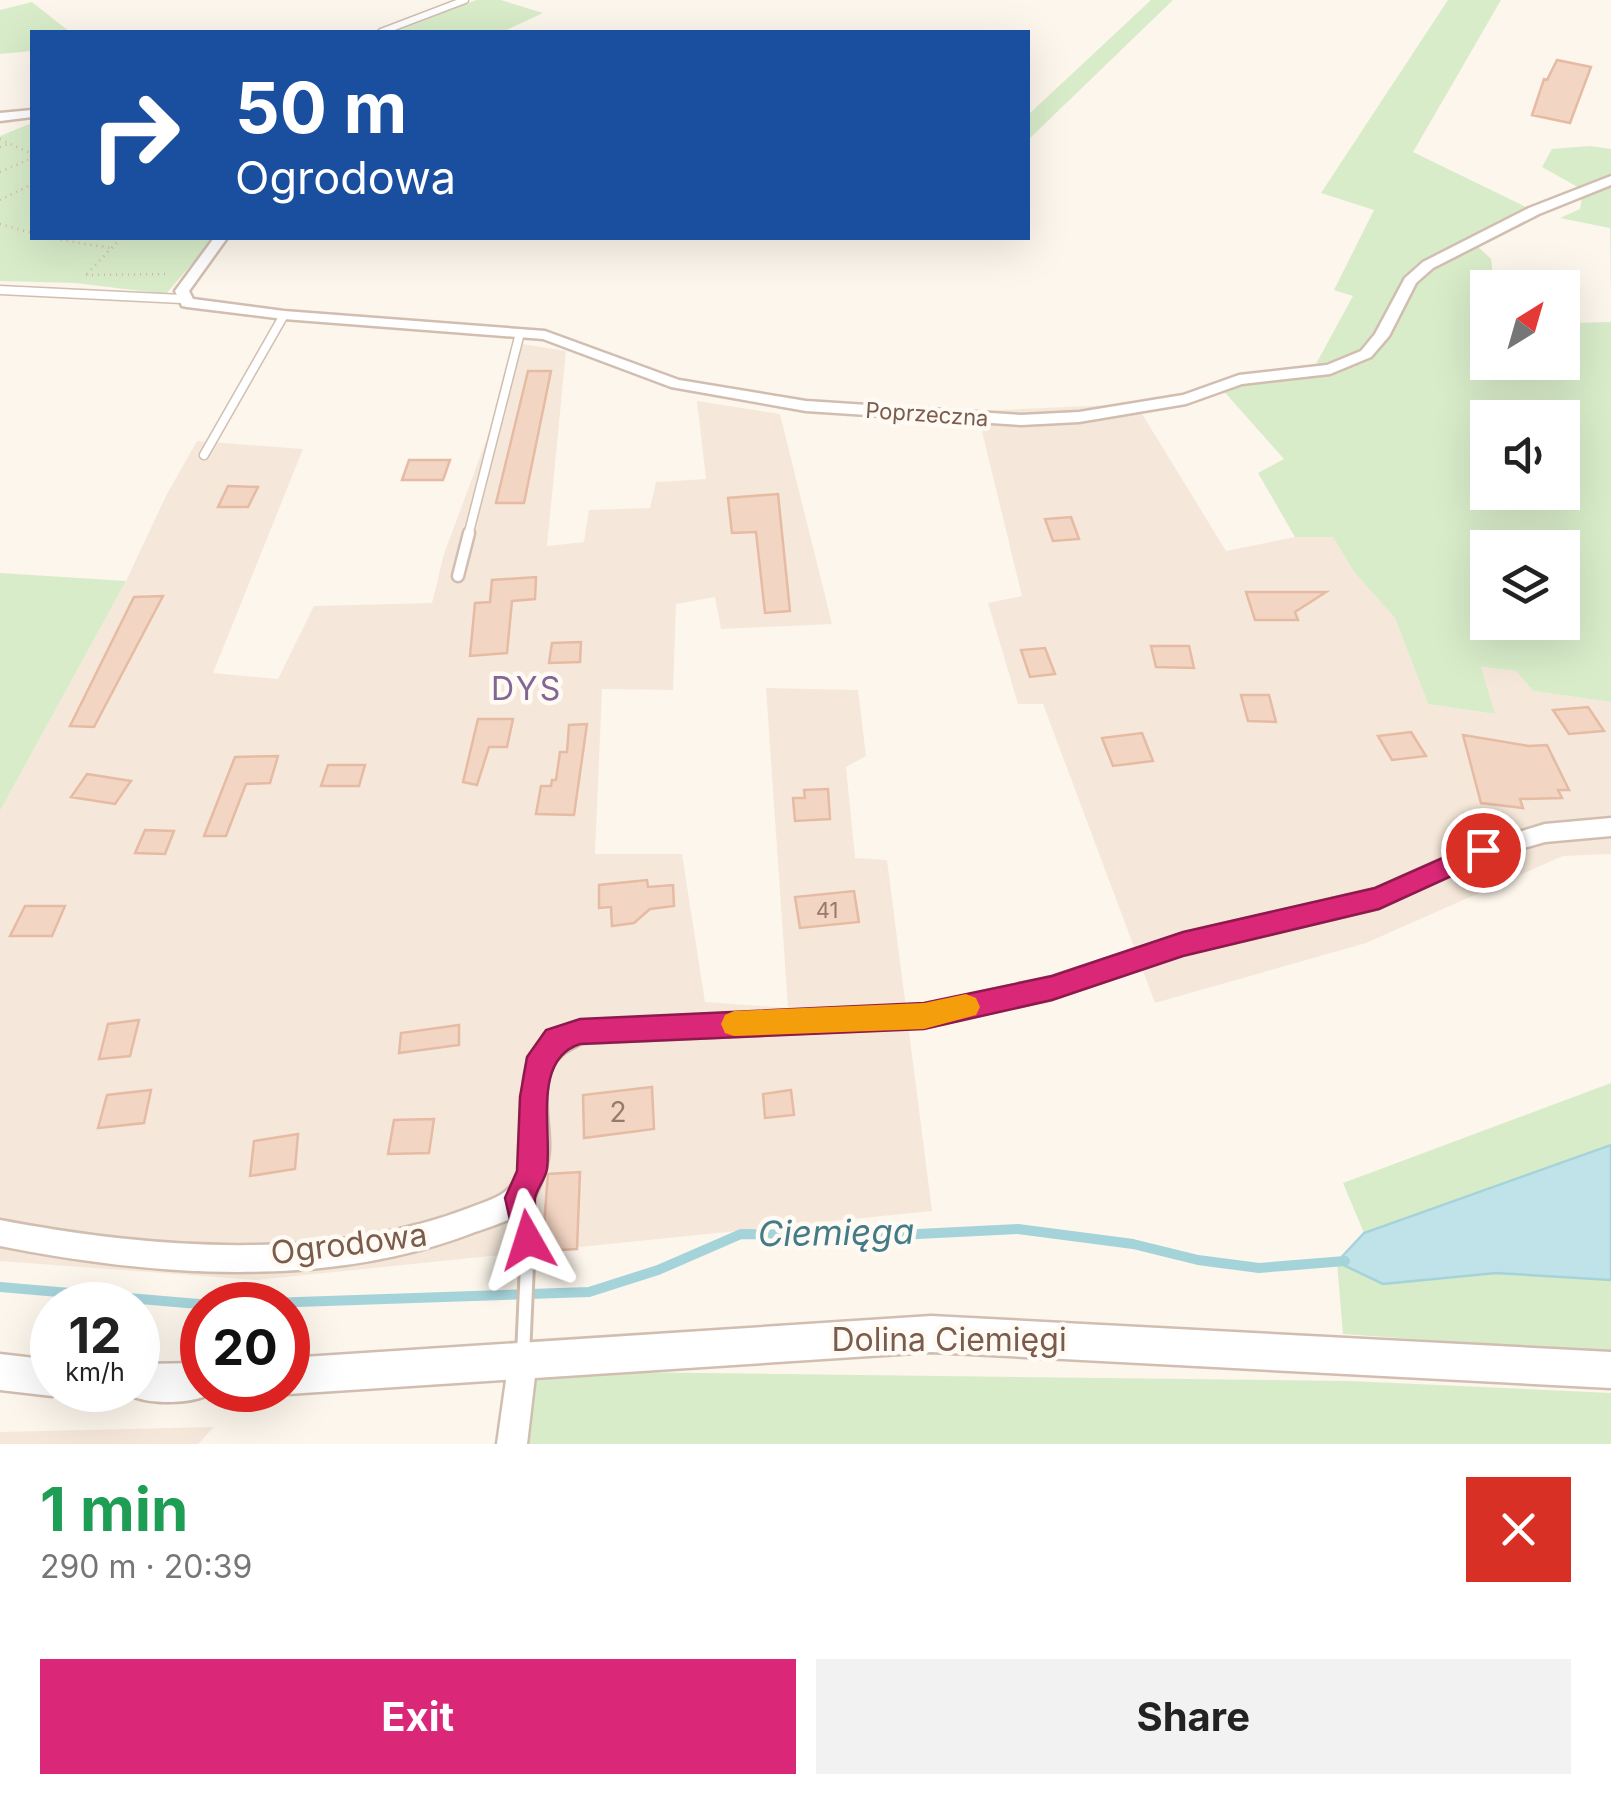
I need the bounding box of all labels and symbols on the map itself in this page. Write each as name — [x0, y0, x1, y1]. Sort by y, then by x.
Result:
north arrow — [1470, 270, 1580, 380]
street label: Poprzeczna — [865, 397, 989, 431]
district label: DYS — [491, 669, 563, 708]
pin — [1441, 808, 1526, 893]
house number: 41 — [816, 897, 838, 923]
house number: 2 — [609, 1095, 627, 1129]
position arrow — [476, 1188, 580, 1292]
water label: Ciemięga — [757, 1210, 915, 1254]
street label: Ogrodowa — [269, 1215, 429, 1272]
speed limit sign: 20 — [180, 1282, 310, 1412]
street label: Dolina Ciemięgi — [831, 1320, 1067, 1359]

